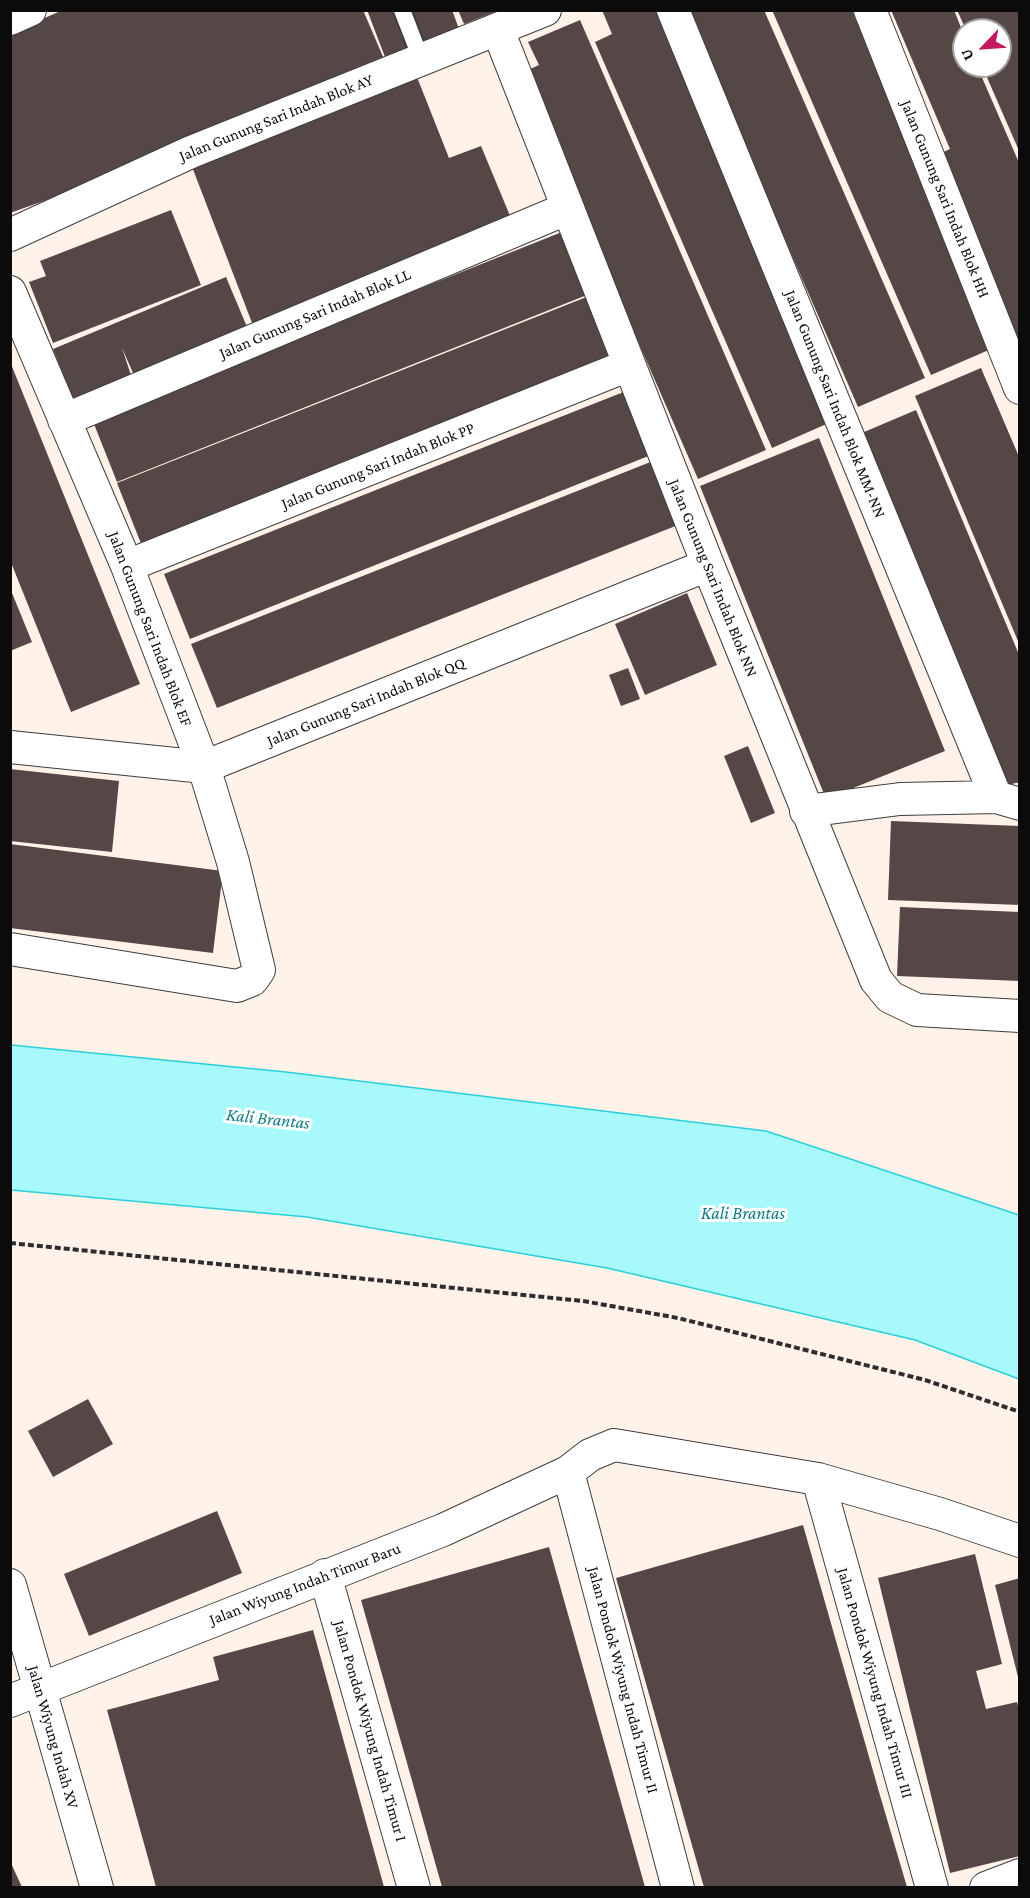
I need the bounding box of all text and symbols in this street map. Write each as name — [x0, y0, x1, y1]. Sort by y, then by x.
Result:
north arrow — [952, 18, 1012, 78]
text: U — [957, 46, 977, 64]
street label: Jalan Gunung Sari Indah Blok AY — [176, 70, 376, 166]
street label: Jalan Gunung Sari Indah Blok HH — [896, 97, 994, 301]
street label: Jalan Gunung Sari Indah Blok LL — [216, 265, 414, 363]
street label: Jalan Gunung Sari Indah Blok MM-NN — [780, 287, 890, 521]
street label: Jalan Gunung Sari Indah Blok PP — [279, 418, 477, 514]
street label: Jalan Gunung Sari Indah Blok NN — [664, 476, 762, 680]
street label: Jalan Gunung Sari Indah Blok EF — [104, 529, 196, 729]
street label: Jalan Gunung Sari Indah Blok QQ — [264, 653, 468, 751]
water label: Kali Brantas — [225, 1104, 311, 1134]
water label: Kali Brantas — [701, 1202, 785, 1224]
street label: Jalan Wiyung Indah Timur Baru — [207, 1539, 403, 1629]
street label: Jalan Pondok Wiyung Indah Timur II — [583, 1565, 663, 1795]
street label: Jalan Pondok Wiyung Indah Timur III — [833, 1566, 917, 1800]
street label: Jalan Pondok Wiyung Indah Timur I — [329, 1618, 411, 1844]
street label: Jalan Wiyung Indah XV — [23, 1663, 83, 1811]

